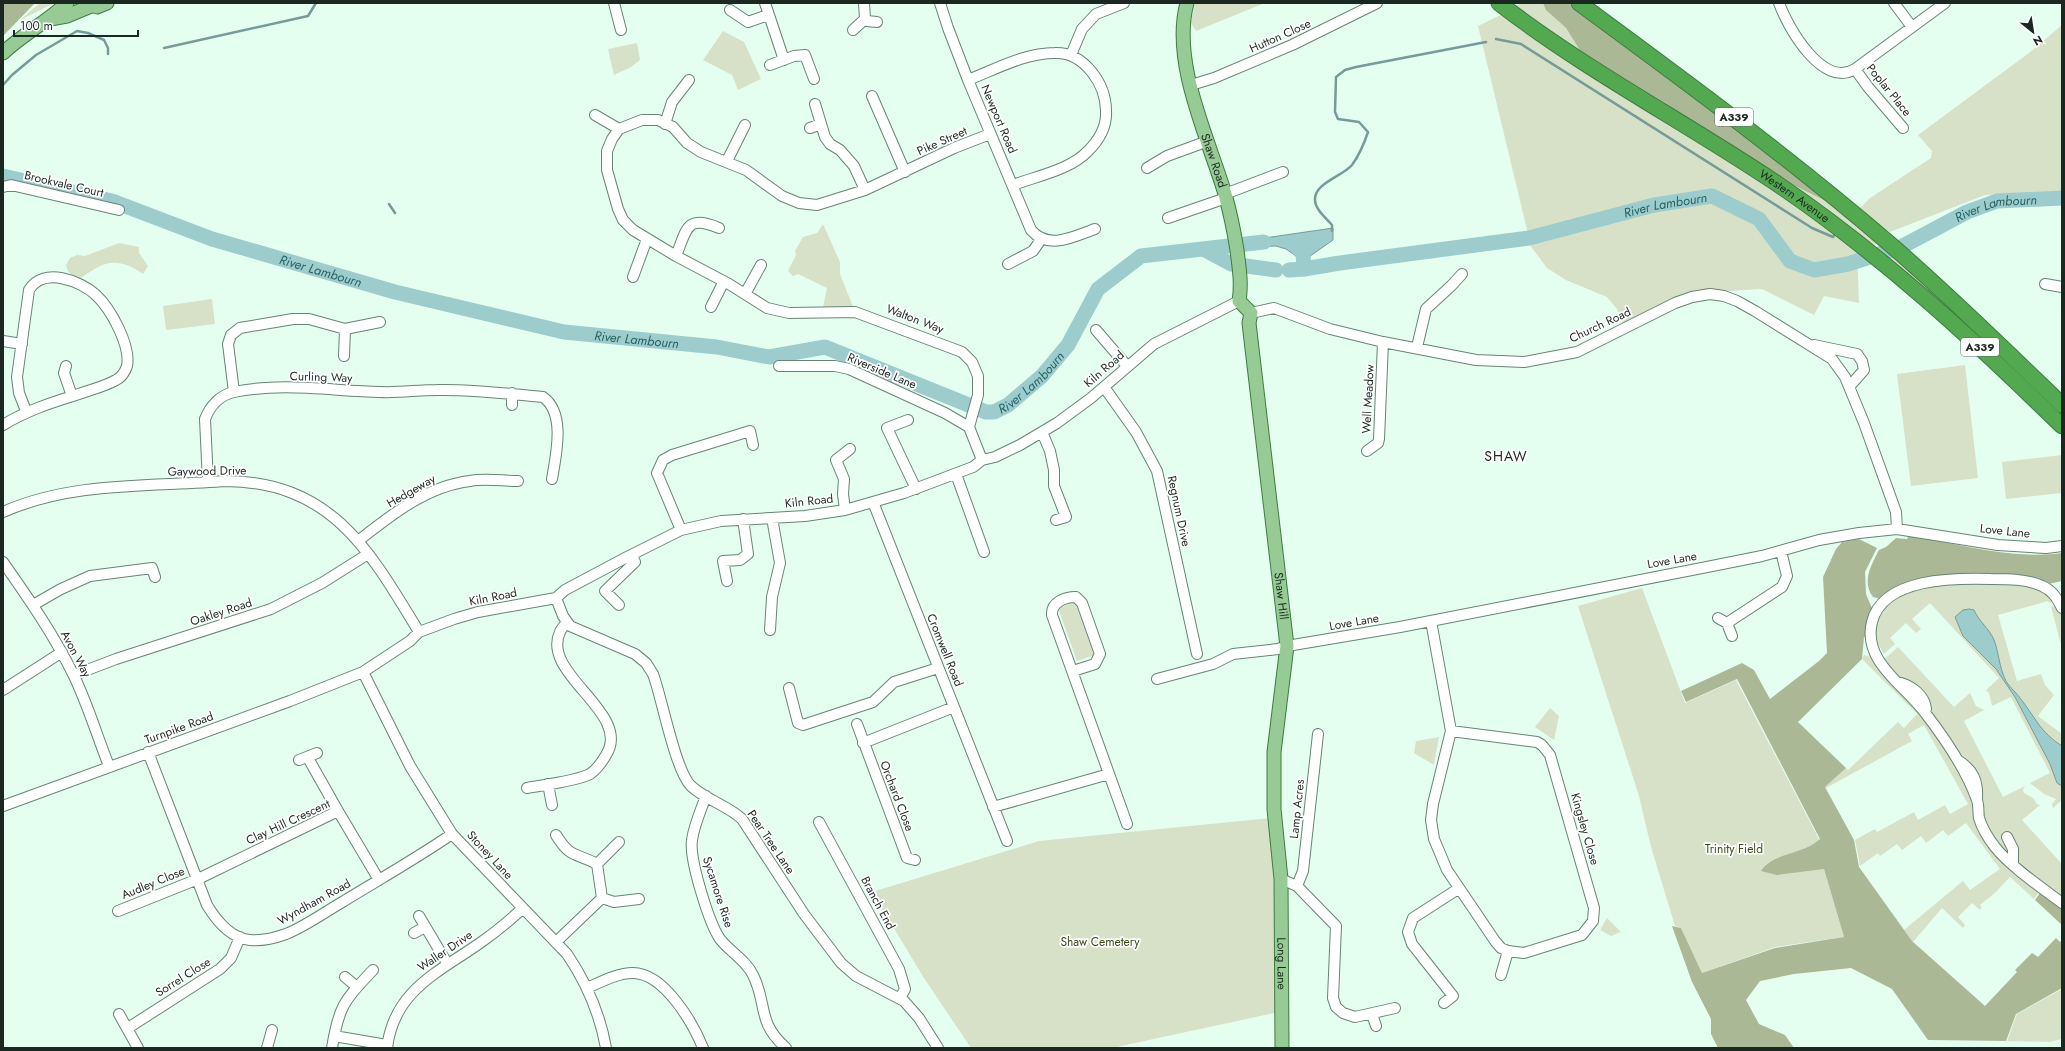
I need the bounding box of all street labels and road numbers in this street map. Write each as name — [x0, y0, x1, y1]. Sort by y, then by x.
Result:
street label: Hutton Close — [1246, 14, 1314, 58]
street label: Poplar Place — [1862, 60, 1916, 120]
street label: Newport Road — [976, 82, 1022, 156]
road number: A339 — [1715, 108, 1753, 126]
street label: Pike Street — [914, 122, 970, 160]
street label: Shaw Road — [1196, 131, 1232, 190]
street label: Western Avenue — [1755, 165, 1833, 227]
street label: Brookvale Court — [23, 166, 106, 202]
street label: Walton Way — [884, 300, 947, 338]
street label: Church Road — [1566, 303, 1634, 347]
road number: A339 — [1961, 338, 1999, 356]
street label: Kiln Road — [1080, 346, 1128, 392]
street label: Riverside Lane — [845, 348, 919, 394]
street label: Well Meadow — [1357, 363, 1379, 434]
street label: Curling Way — [289, 367, 353, 387]
street label: Gaywood Drive — [167, 461, 247, 481]
street label: Hedgeway — [383, 469, 439, 512]
street label: Regnum Drive — [1163, 474, 1195, 548]
street label: Kiln Road — [784, 490, 834, 512]
street label: Love Lane — [1979, 519, 2031, 543]
street label: Love Lane — [1646, 547, 1698, 573]
street label: Shaw Hill — [1269, 571, 1293, 621]
street label: Kiln Road — [468, 584, 518, 610]
street label: Oakley Road — [188, 594, 254, 630]
street label: Love Lane — [1328, 609, 1380, 635]
street label: Cromwell Road — [922, 611, 968, 689]
street label: Avon Way — [56, 627, 96, 681]
street label: Turnpike Road — [142, 707, 216, 749]
street label: Orchard Close — [875, 758, 919, 834]
street label: Lamp Acres — [1285, 778, 1309, 840]
street label: Kingsley Close — [1566, 791, 1604, 867]
street label: Clay Hill Crescent — [243, 795, 333, 849]
street label: Pear Tree Lane — [743, 806, 799, 878]
street label: Stoney Lane — [463, 827, 517, 883]
street label: Sycamore Rise — [698, 854, 738, 930]
street label: Audley Close — [119, 862, 187, 904]
street label: Branch End — [856, 873, 900, 933]
street label: Wyndham Road — [274, 874, 354, 930]
street label: Waller Drive — [414, 926, 476, 976]
street label: Long Lane — [1272, 937, 1291, 990]
street label: Sorrel Close — [152, 953, 214, 1001]

